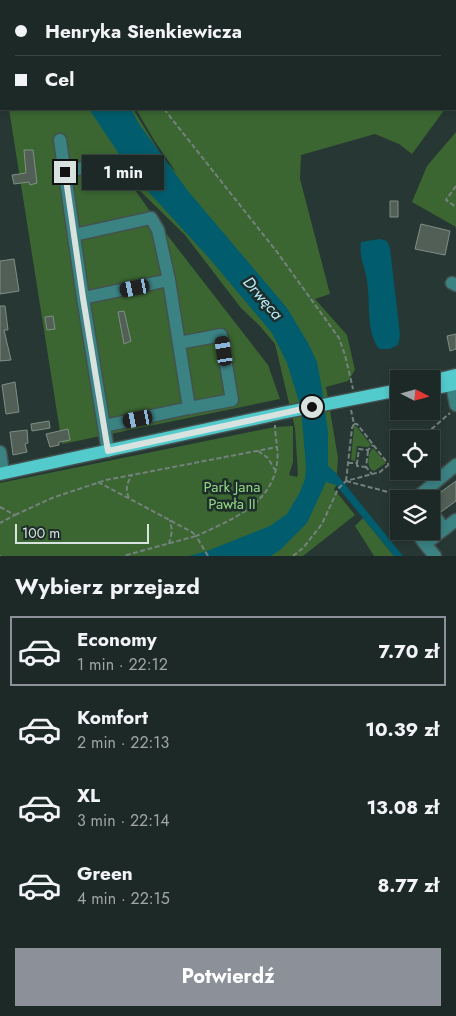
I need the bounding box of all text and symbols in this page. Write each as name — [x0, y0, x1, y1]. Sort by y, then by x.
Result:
text: Henryka Sienkiewicza — [45, 18, 242, 45]
text: Cel — [45, 66, 74, 93]
callout: 1 min — [82, 154, 165, 190]
route end — [54, 161, 76, 183]
text: 1 min — [103, 161, 143, 184]
water label: Drwęca — [238, 271, 288, 325]
car — [118, 278, 151, 298]
car — [214, 335, 233, 367]
north arrow — [390, 370, 440, 420]
map controls — [390, 370, 440, 540]
route start — [301, 396, 323, 418]
car — [121, 409, 154, 429]
button: locate — [390, 430, 440, 480]
park label: Park Jana Pawła II — [203, 476, 261, 515]
button: layers — [390, 490, 440, 540]
scale bar — [15, 521, 149, 544]
text: 100 m — [22, 523, 60, 543]
text: Wybierz przejazd — [15, 570, 200, 602]
text: Economy — [77, 626, 157, 653]
icon: car — [17, 629, 62, 674]
text: 7.70 zł — [379, 638, 439, 665]
text: 1 min · 22:12 — [77, 653, 168, 676]
text: Komfort — [77, 704, 148, 731]
icon: car — [17, 707, 62, 752]
text: 10.39 zł — [365, 716, 439, 743]
text: 2 min · 22:13 — [77, 731, 169, 754]
text: XL — [77, 782, 100, 809]
icon: car — [17, 785, 62, 830]
text: 13.08 zł — [366, 794, 439, 821]
text: 3 min · 22:14 — [77, 809, 170, 832]
text: Green — [77, 860, 133, 887]
icon: car — [17, 863, 62, 908]
text: 8.77 zł — [378, 872, 439, 899]
text: 4 min · 22:15 — [77, 887, 170, 910]
button: Potwierdź — [15, 948, 441, 1006]

